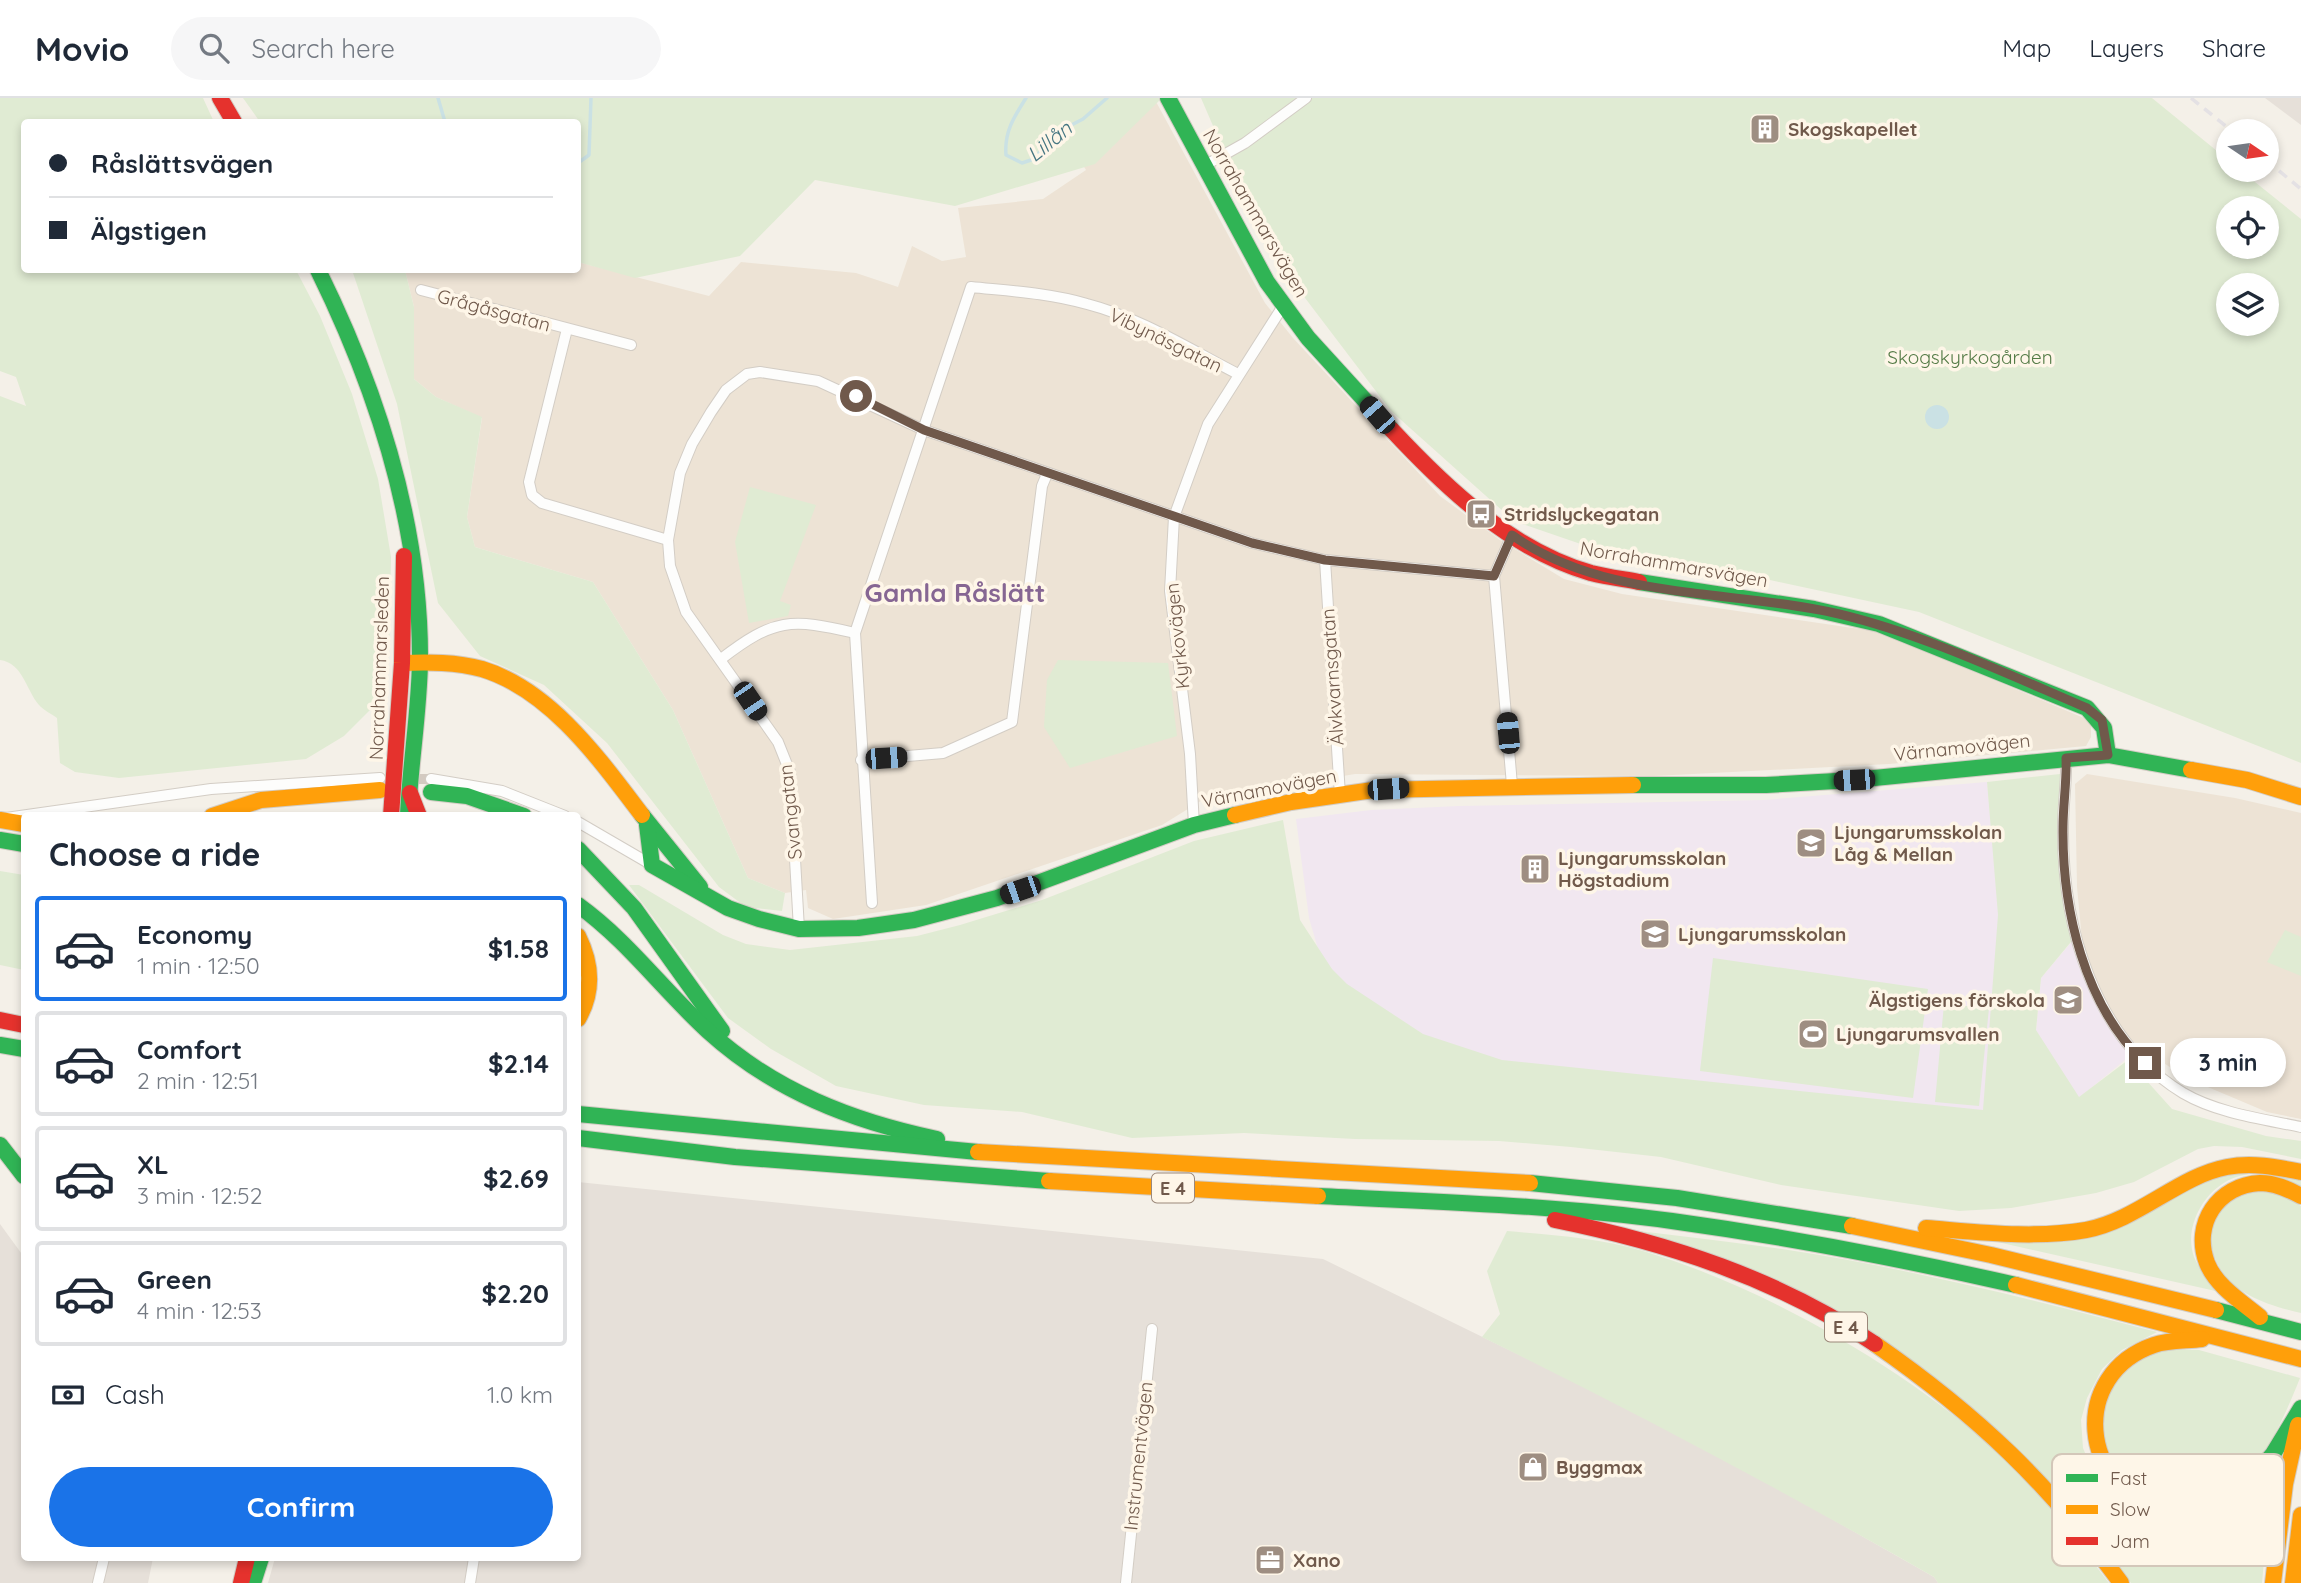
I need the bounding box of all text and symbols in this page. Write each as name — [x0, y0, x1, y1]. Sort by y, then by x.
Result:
search box — [171, 17, 661, 80]
text: Movio — [35, 28, 129, 69]
icon: search — [195, 29, 233, 67]
text: Search here — [251, 32, 395, 65]
text: Map — [2002, 33, 2051, 63]
text: Layers — [2089, 33, 2164, 63]
text: Share — [2202, 33, 2266, 63]
building icon: Skogskapellet — [1748, 112, 1782, 146]
water label: Lillån — [1021, 115, 1077, 167]
place label: Skogskapellet — [1788, 117, 1918, 141]
north arrow — [2216, 119, 2278, 182]
map controls — [2216, 119, 2279, 336]
street label: Norrahammarsvägen — [1198, 124, 1314, 302]
text: Råslättsvägen — [91, 147, 273, 180]
button: locate — [2216, 196, 2279, 259]
text: Älgstigen — [91, 214, 207, 247]
button: layers — [2216, 273, 2279, 336]
street label: Grågåsgatan — [435, 283, 553, 337]
street label: Vibynäsgatan — [1106, 302, 1226, 378]
park label: Skogskyrkogården — [1887, 345, 2053, 369]
route start — [840, 380, 872, 412]
car — [1356, 392, 1399, 438]
bus stop icon: Stridslyckegatan — [1464, 497, 1498, 531]
place label: Stridslyckegatan — [1504, 502, 1659, 526]
street label: Norrahammarsvägen — [1578, 536, 1770, 592]
street label: Norrahammarsleden — [364, 576, 394, 760]
district label: Gamla Råslätt — [865, 576, 1045, 609]
street label: Kyrkovägen — [1160, 582, 1194, 690]
street label: Älvkvarnsgatan — [1315, 608, 1349, 746]
car — [730, 678, 771, 724]
car — [1496, 711, 1521, 755]
street label: Värnamovägen — [1893, 728, 2031, 766]
car — [865, 746, 908, 770]
street label: Svangatan — [773, 763, 807, 861]
street label: Värnamovägen — [1199, 763, 1339, 813]
car — [1833, 768, 1876, 792]
car — [1367, 777, 1410, 801]
place label: Ljungarumsskolan Låg & Mellan — [1834, 820, 2002, 866]
school or university icon: Ljungarumsskolan Låg & Mellan — [1794, 826, 1828, 860]
text: Choose a ride — [49, 834, 261, 874]
place label: Ljungarumsskolan Högstadium — [1558, 846, 1726, 892]
building icon: Ljungarumsskolan Högstadium — [1518, 852, 1552, 886]
car — [997, 873, 1044, 907]
icon: car — [53, 917, 116, 980]
school or university icon: Ljungarumsskolan — [1638, 917, 1672, 951]
text: Economy — [137, 918, 252, 951]
place label: Ljungarumsskolan — [1678, 922, 1846, 946]
text: $1.58 — [488, 932, 549, 965]
text: 1 min · 12:50 — [137, 951, 260, 980]
school or university icon: Älgstigens förskola — [2051, 983, 2085, 1017]
place label: Älgstigens förskola — [1869, 988, 2045, 1012]
sports icon: Ljungarumsvallen — [1796, 1017, 1830, 1051]
place label: Ljungarumsvallen — [1836, 1022, 2000, 1046]
icon: car — [53, 1032, 116, 1095]
text: Comfort — [137, 1033, 242, 1066]
callout: 3 min — [2170, 1038, 2285, 1088]
text: $2.14 — [488, 1047, 549, 1080]
route end — [2129, 1047, 2161, 1079]
text: 3 min — [2198, 1048, 2258, 1077]
text: 2 min · 12:51 — [137, 1066, 259, 1095]
icon: car — [53, 1147, 116, 1210]
text: XL — [137, 1148, 169, 1181]
text: $2.69 — [483, 1162, 549, 1195]
road number: E 4 — [1152, 1174, 1194, 1203]
text: 3 min · 12:52 — [137, 1181, 262, 1210]
icon: car — [53, 1262, 116, 1325]
text: Green — [137, 1263, 212, 1296]
text: $2.20 — [481, 1277, 549, 1310]
text: 4 min · 12:53 — [137, 1296, 262, 1325]
road number: E 4 — [1825, 1312, 1867, 1342]
icon: cash — [49, 1376, 87, 1414]
text: Cash — [105, 1378, 165, 1411]
text: 1.0 km — [487, 1380, 553, 1409]
street label: Instrumentvägen — [1118, 1380, 1158, 1532]
shop icon: Byggmax — [1516, 1450, 1550, 1484]
legend — [2052, 1454, 2284, 1566]
place label: Byggmax — [1556, 1455, 1642, 1479]
text: Fast — [2110, 1466, 2147, 1490]
button: Confirm — [49, 1467, 553, 1547]
text: Slow — [2110, 1497, 2151, 1521]
text: Jam — [2110, 1529, 2150, 1553]
office icon: Xano — [1253, 1543, 1287, 1577]
place label: Xano — [1293, 1548, 1341, 1572]

